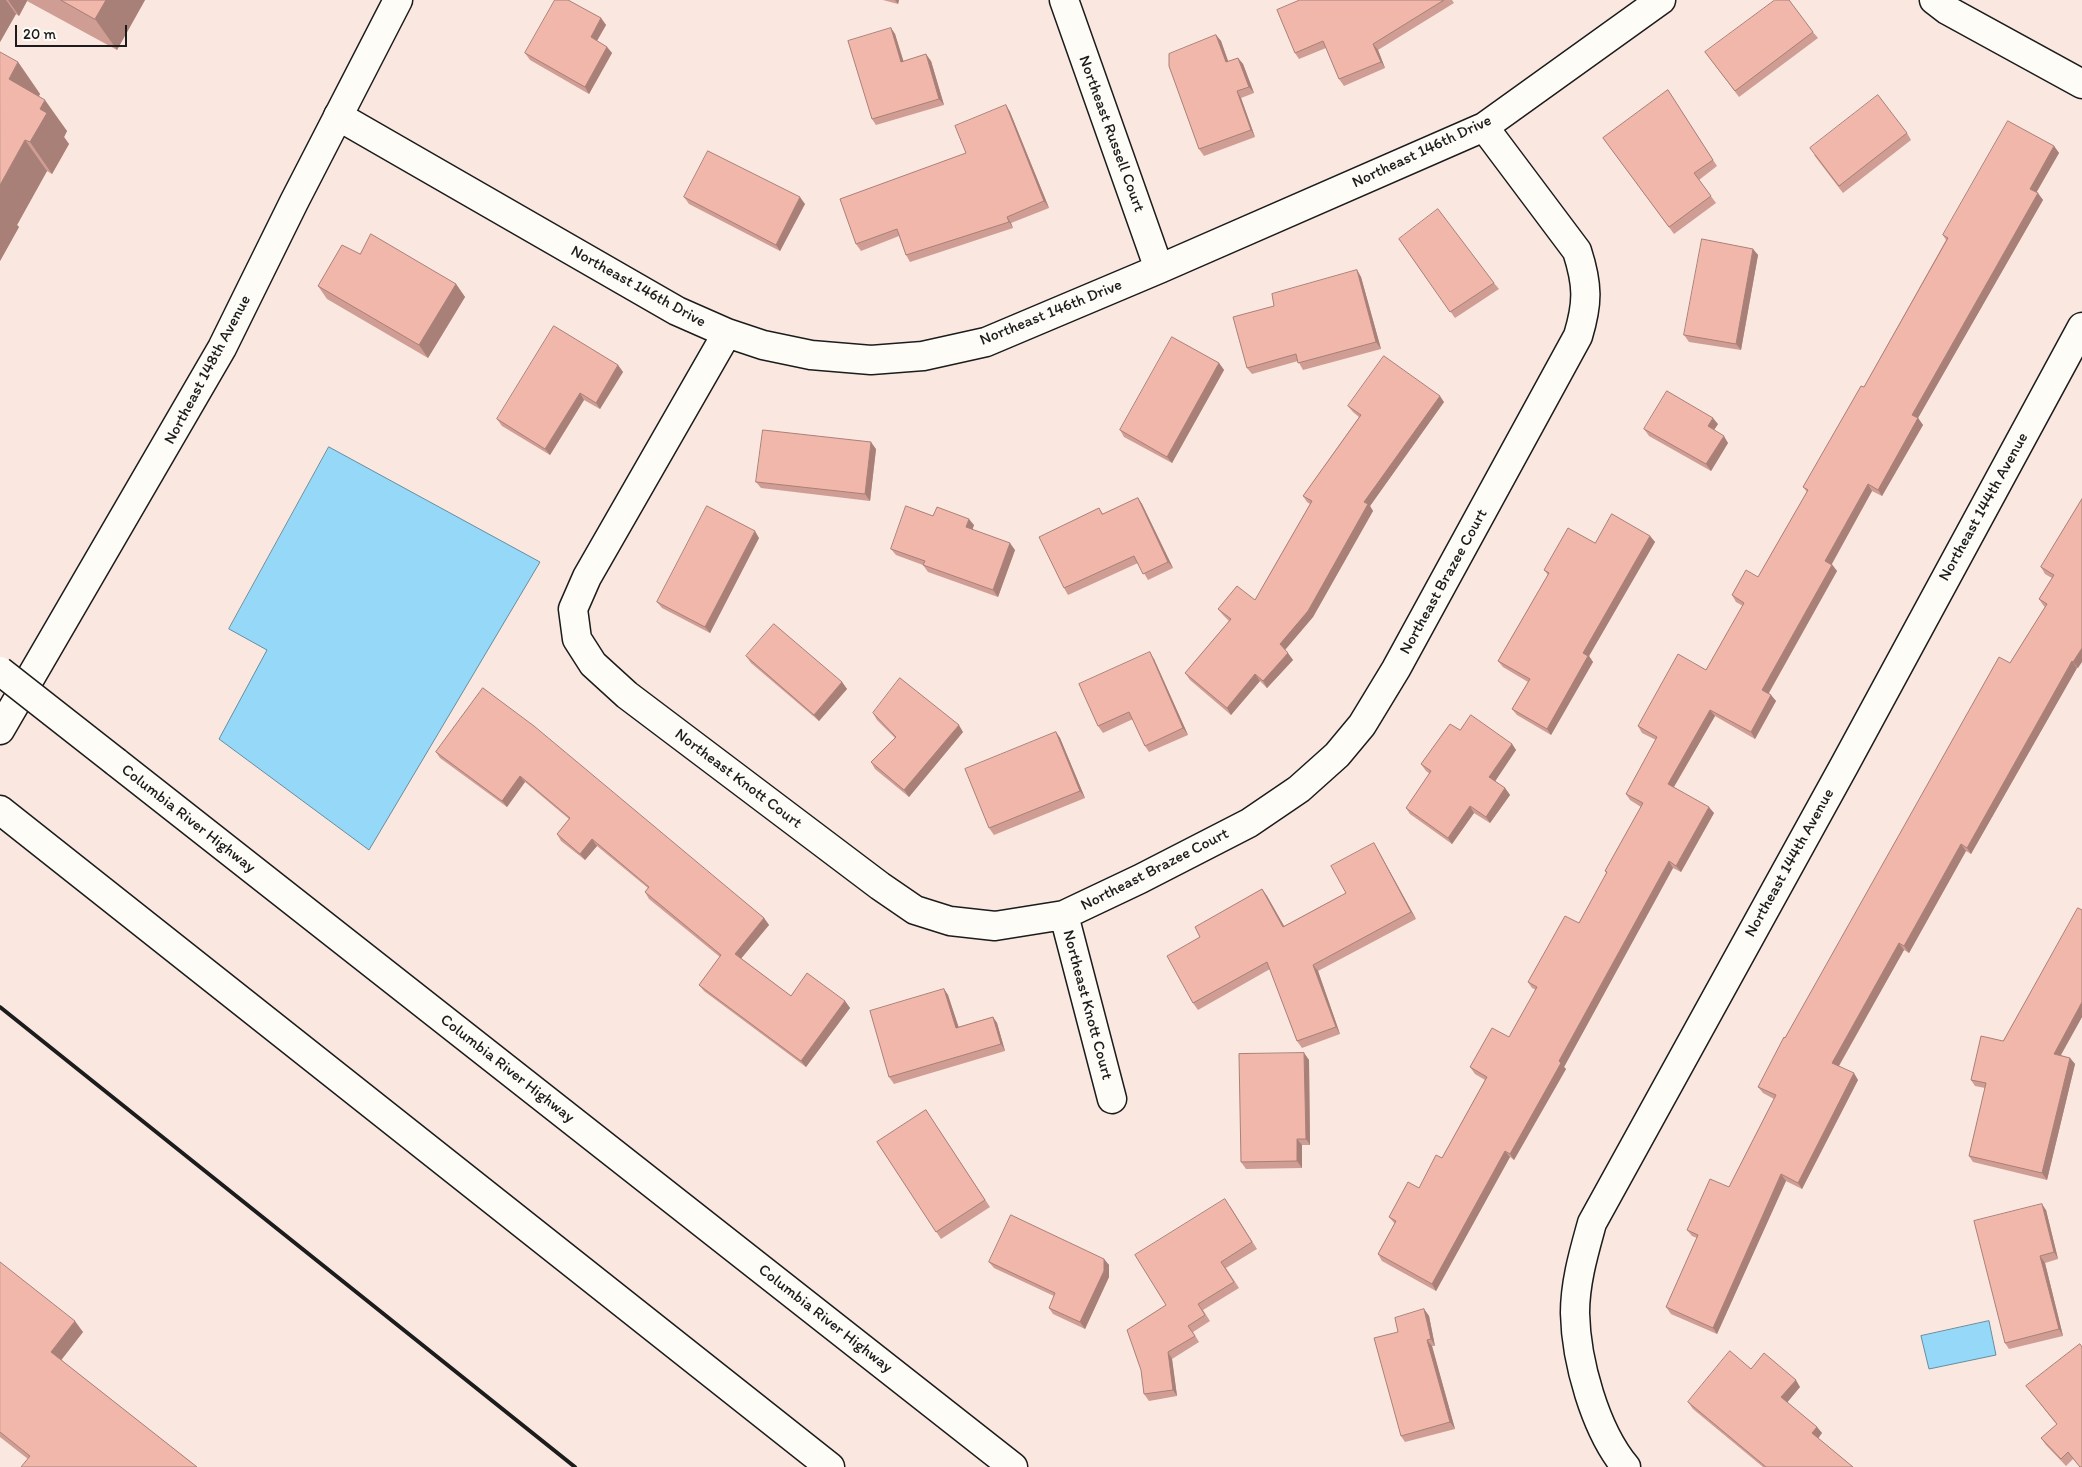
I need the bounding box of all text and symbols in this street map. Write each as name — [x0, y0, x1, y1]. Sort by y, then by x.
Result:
scale bar — [18, 15, 130, 47]
text: 20 m — [23, 25, 56, 43]
street label: Northeast Russell Court — [1074, 53, 1148, 215]
street label: Northeast 146th Drive — [1349, 111, 1495, 193]
street label: Northeast 146th Drive — [567, 242, 709, 332]
street label: Northeast 146th Drive — [977, 276, 1125, 350]
street label: Northeast 148th Avenue — [161, 292, 255, 448]
street label: Northeast 144th Avenue — [1935, 429, 2033, 585]
street label: Northeast Brazee Court — [1396, 506, 1492, 658]
street label: Northeast Knott Court — [671, 725, 805, 833]
street label: Columbia River Highway — [117, 761, 259, 877]
street label: Northeast 144th Avenue — [1741, 785, 1839, 941]
street label: Northeast Brazee Court — [1078, 824, 1232, 916]
street label: Northeast Knott Court — [1058, 928, 1116, 1082]
street label: Columbia River Highway — [436, 1011, 578, 1127]
street label: Columbia River Highway — [754, 1261, 896, 1377]

